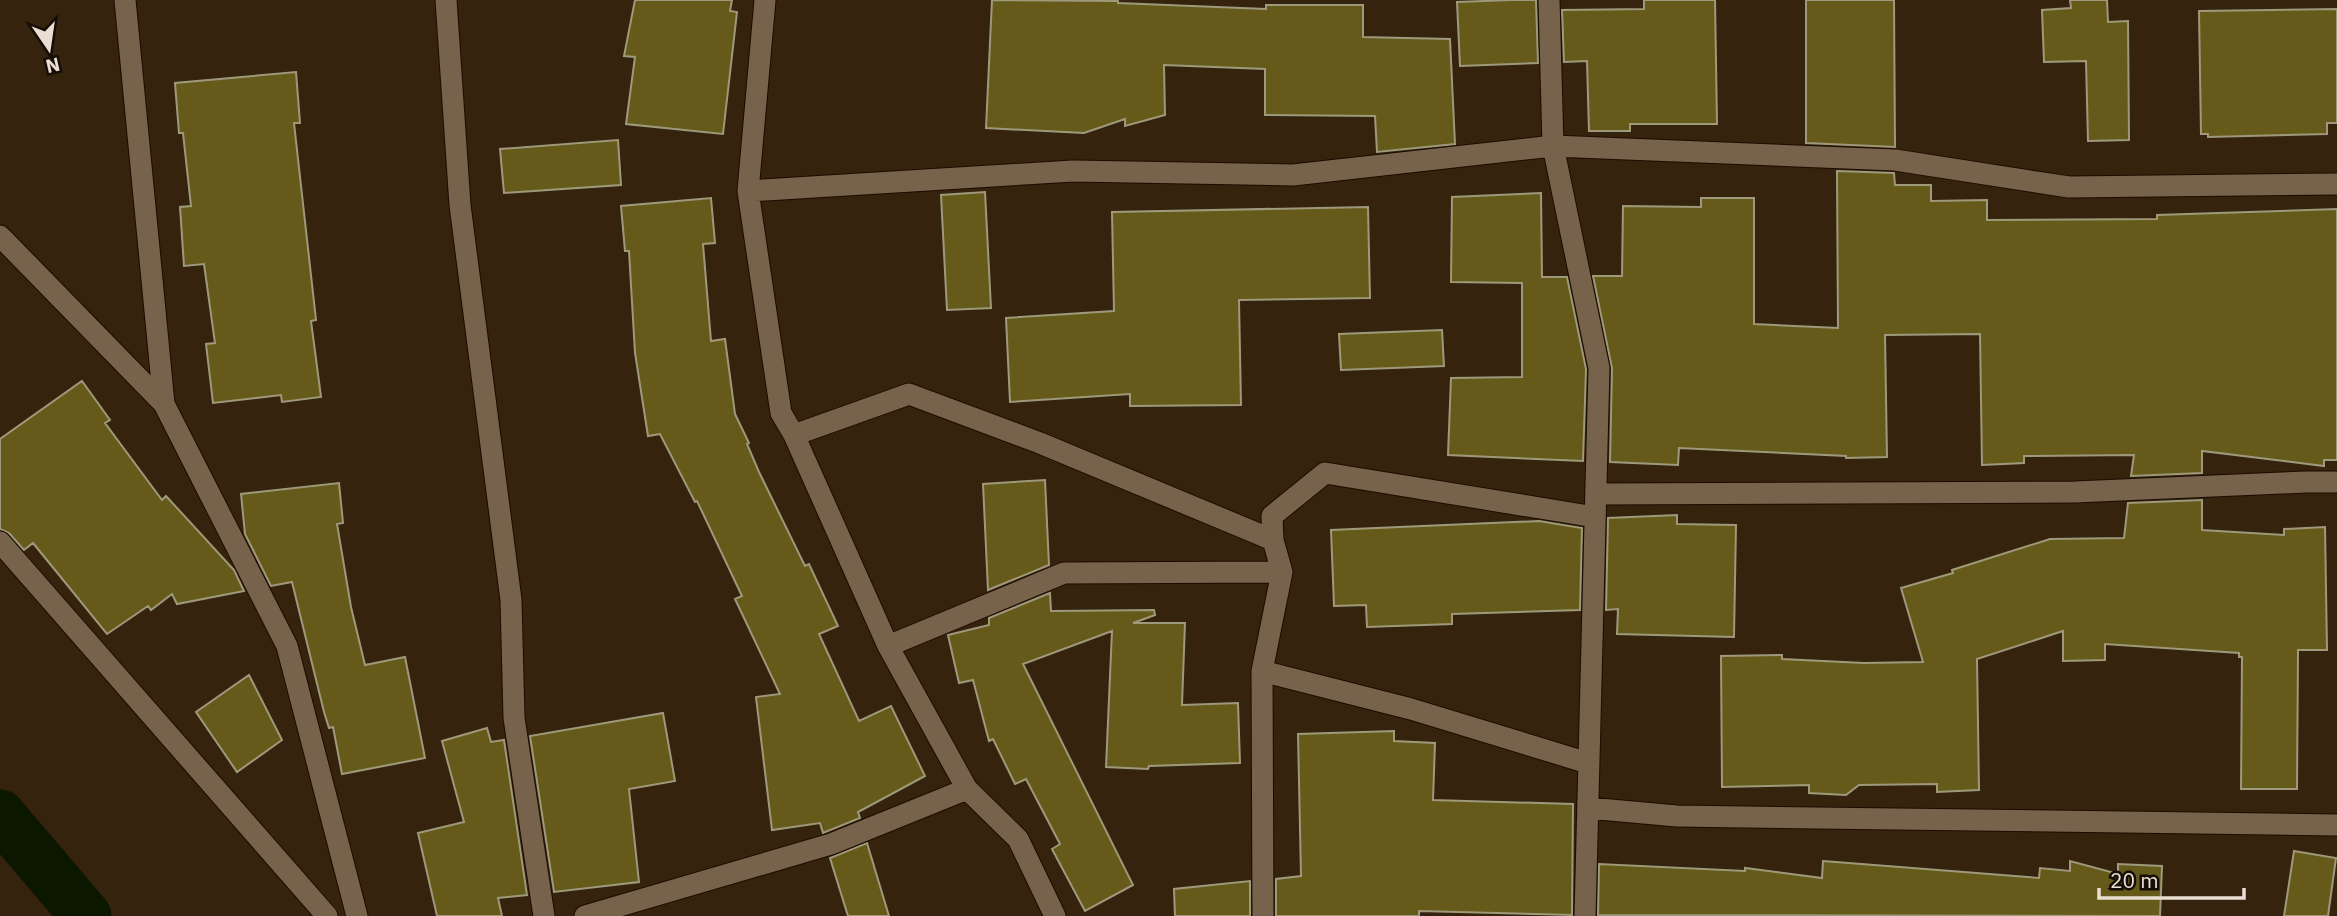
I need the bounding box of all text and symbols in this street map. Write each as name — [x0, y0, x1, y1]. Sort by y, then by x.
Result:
north arrow — [14, 14, 84, 84]
text: N — [43, 52, 62, 79]
scale bar — [2099, 856, 2244, 900]
text: 20 m — [2110, 866, 2159, 894]

